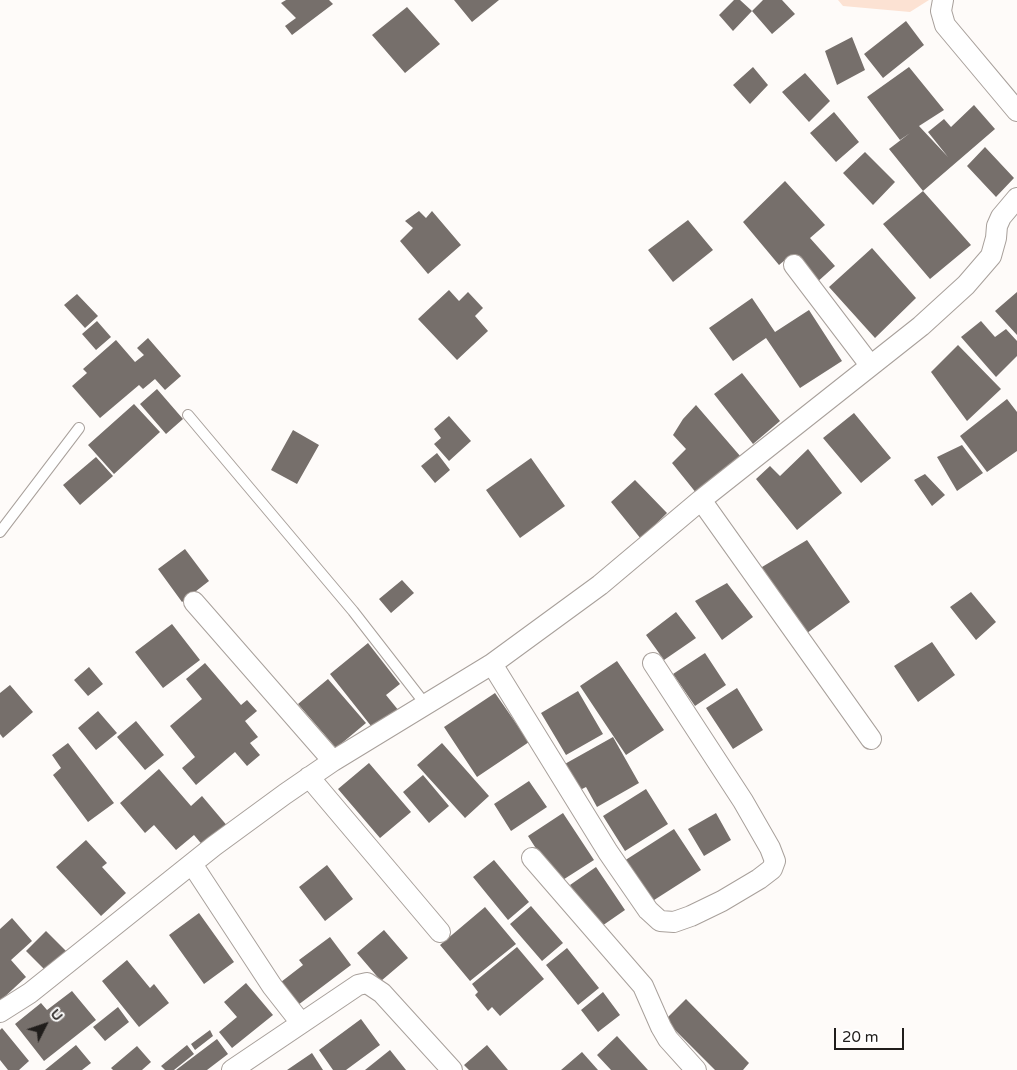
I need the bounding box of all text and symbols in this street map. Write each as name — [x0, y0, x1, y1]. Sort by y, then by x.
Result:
north arrow — [20, 1000, 70, 1050]
text: U — [47, 1005, 67, 1024]
scale bar — [837, 1018, 907, 1050]
text: 20 m — [842, 1028, 879, 1046]

